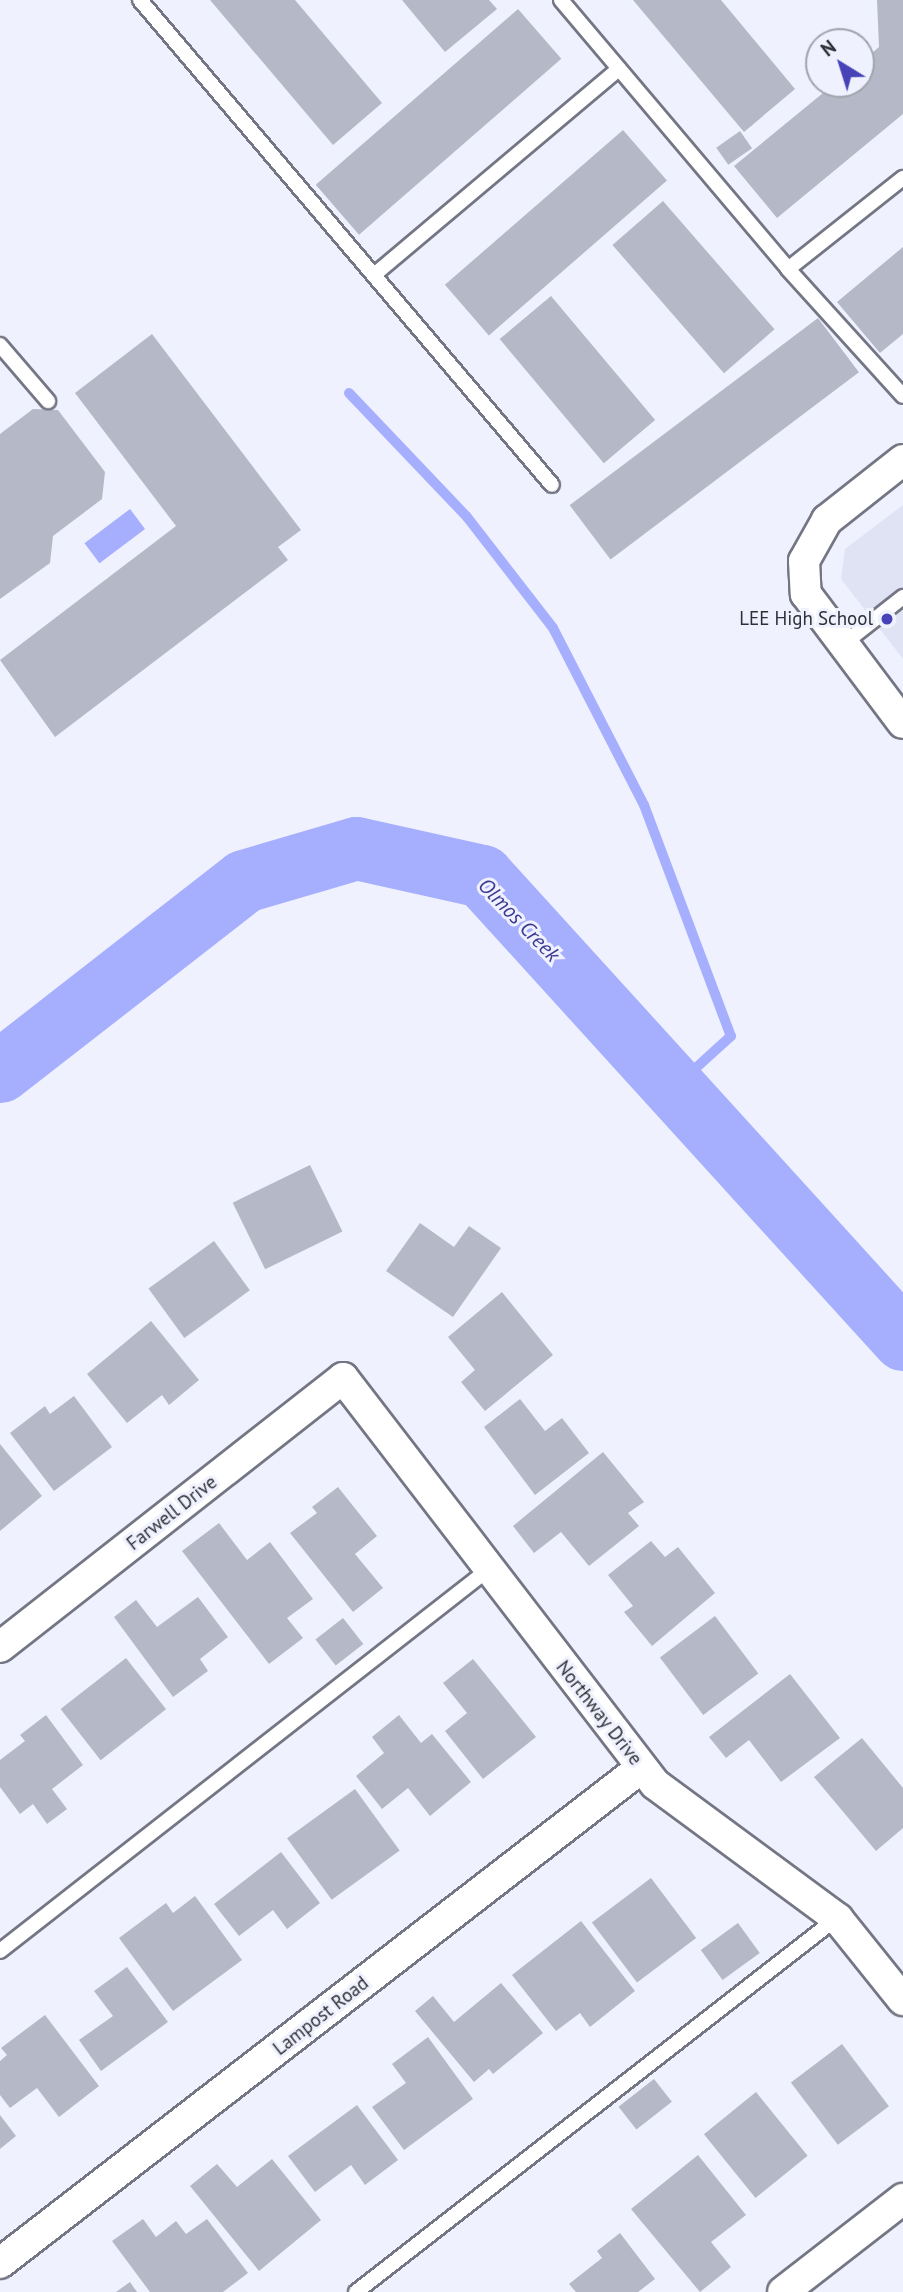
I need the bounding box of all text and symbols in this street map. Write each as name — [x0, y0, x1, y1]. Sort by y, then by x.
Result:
north arrow — [805, 28, 875, 98]
text: N — [816, 35, 841, 61]
place label: LEE High School — [739, 608, 873, 630]
marker: LEE High School — [879, 611, 895, 627]
water label: Olmos Creek — [473, 873, 565, 967]
street label: Farwell Drive — [122, 1471, 222, 1555]
street label: Northway Drive — [551, 1656, 647, 1770]
street label: Lampost Road — [269, 1972, 373, 2060]

